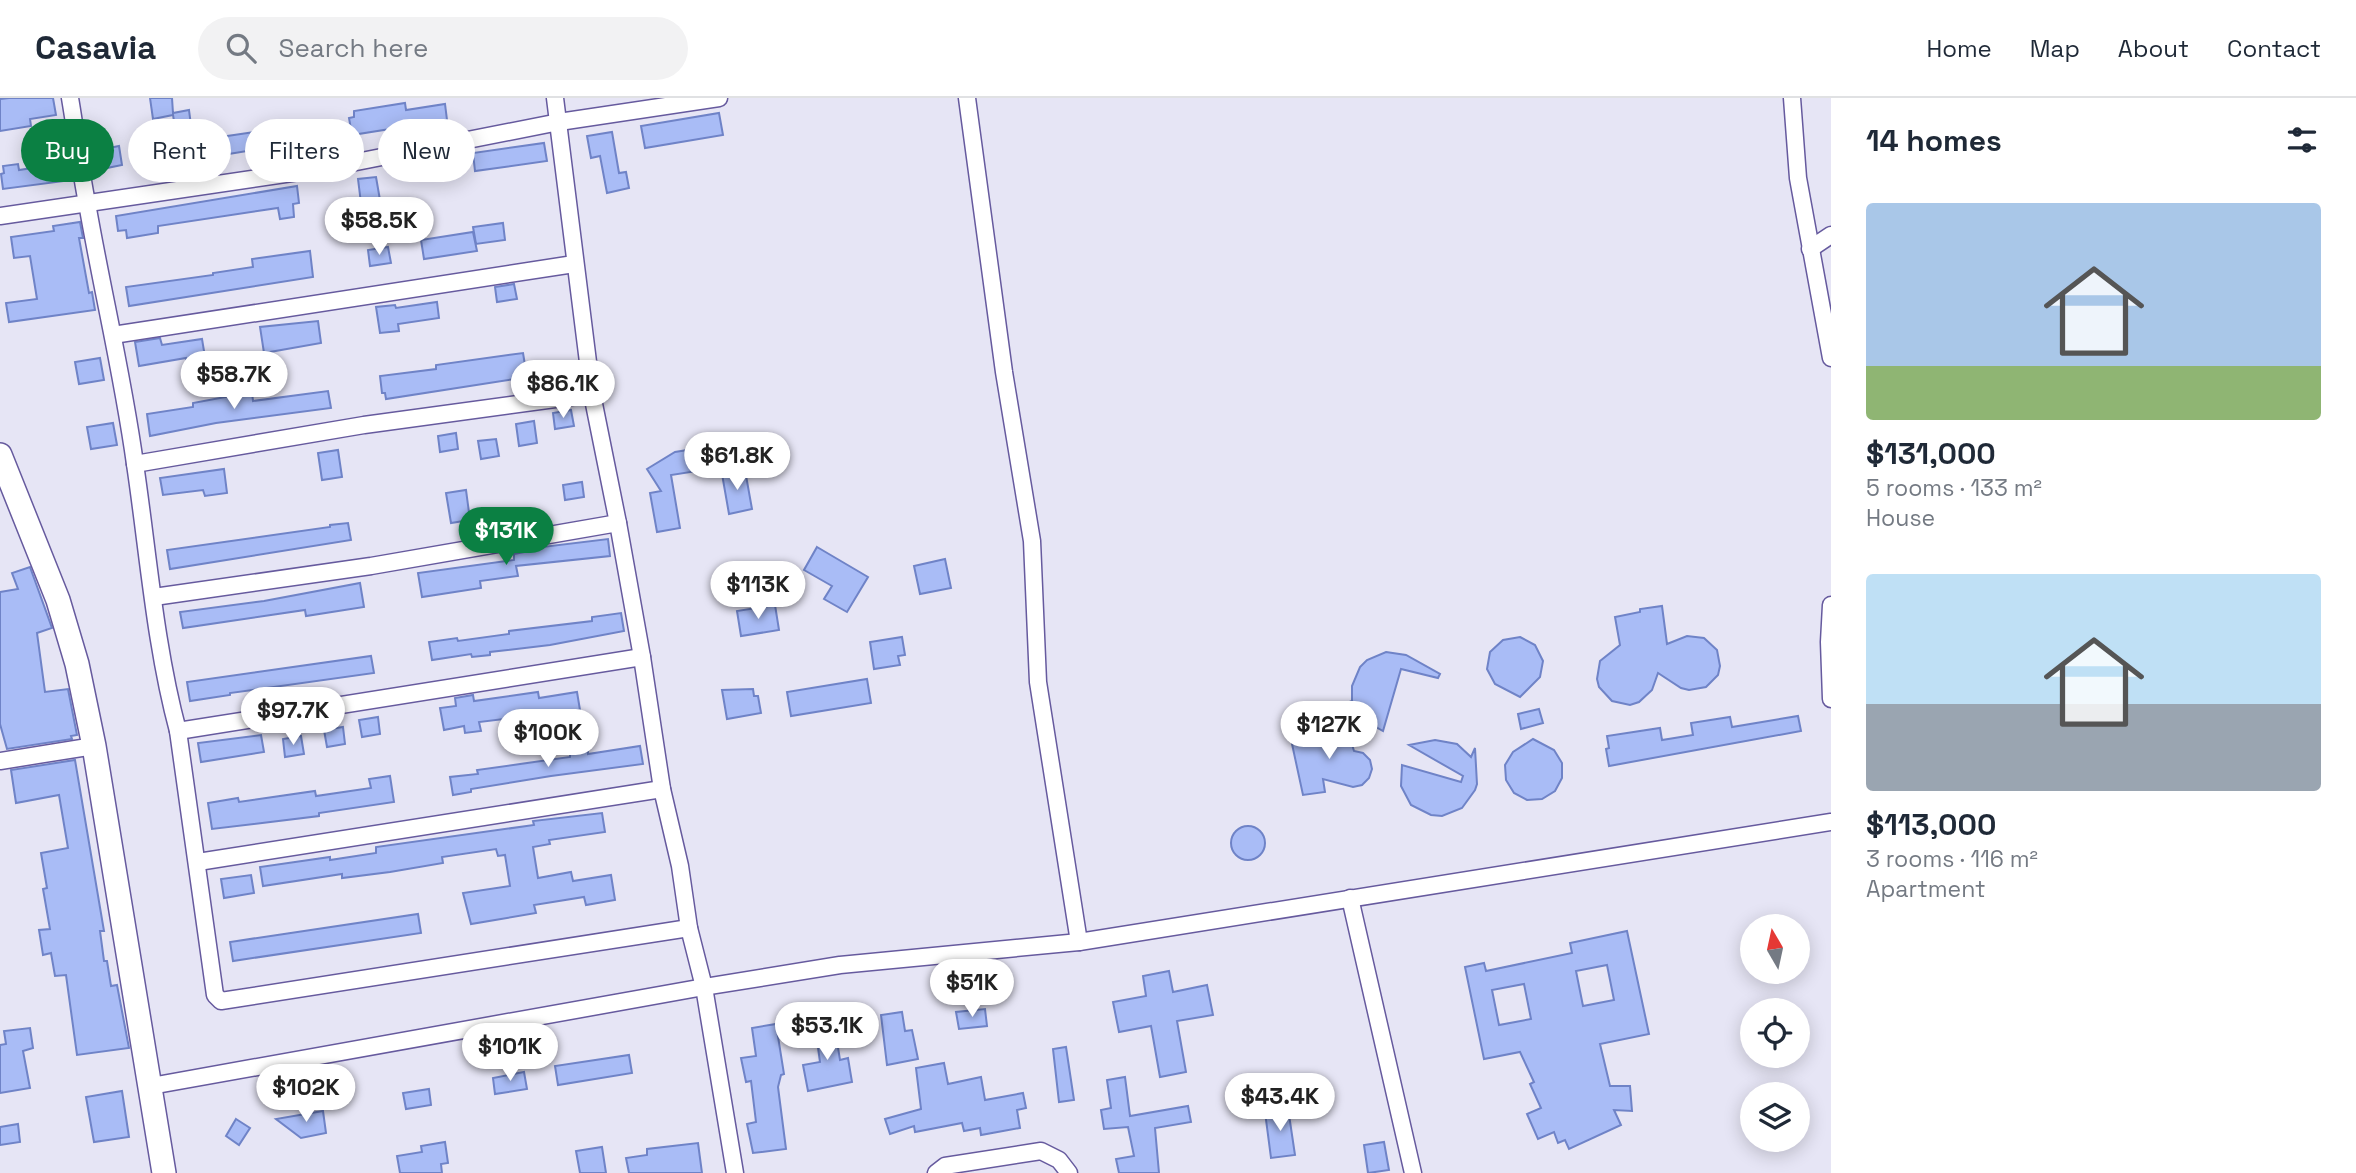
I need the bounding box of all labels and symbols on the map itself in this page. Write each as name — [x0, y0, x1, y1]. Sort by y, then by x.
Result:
pin: $58.5K — [322, 198, 436, 257]
pin: $58.7K — [177, 352, 291, 411]
pin: $86.1K — [506, 360, 620, 420]
pin: $61.8K — [680, 432, 794, 492]
pin: $131K — [457, 508, 555, 567]
pin: $113K — [709, 561, 807, 621]
pin: $97.7K — [236, 688, 350, 747]
pin: $127K — [1280, 702, 1378, 761]
pin: $100K — [499, 710, 597, 769]
north arrow — [1740, 914, 1810, 984]
pin: $51K — [931, 960, 1013, 1019]
pin: $53.1K — [770, 1002, 884, 1062]
pin: $101K — [461, 1024, 559, 1083]
pin: $102K — [257, 1065, 355, 1124]
pin: $43.4K — [1223, 1074, 1337, 1133]

